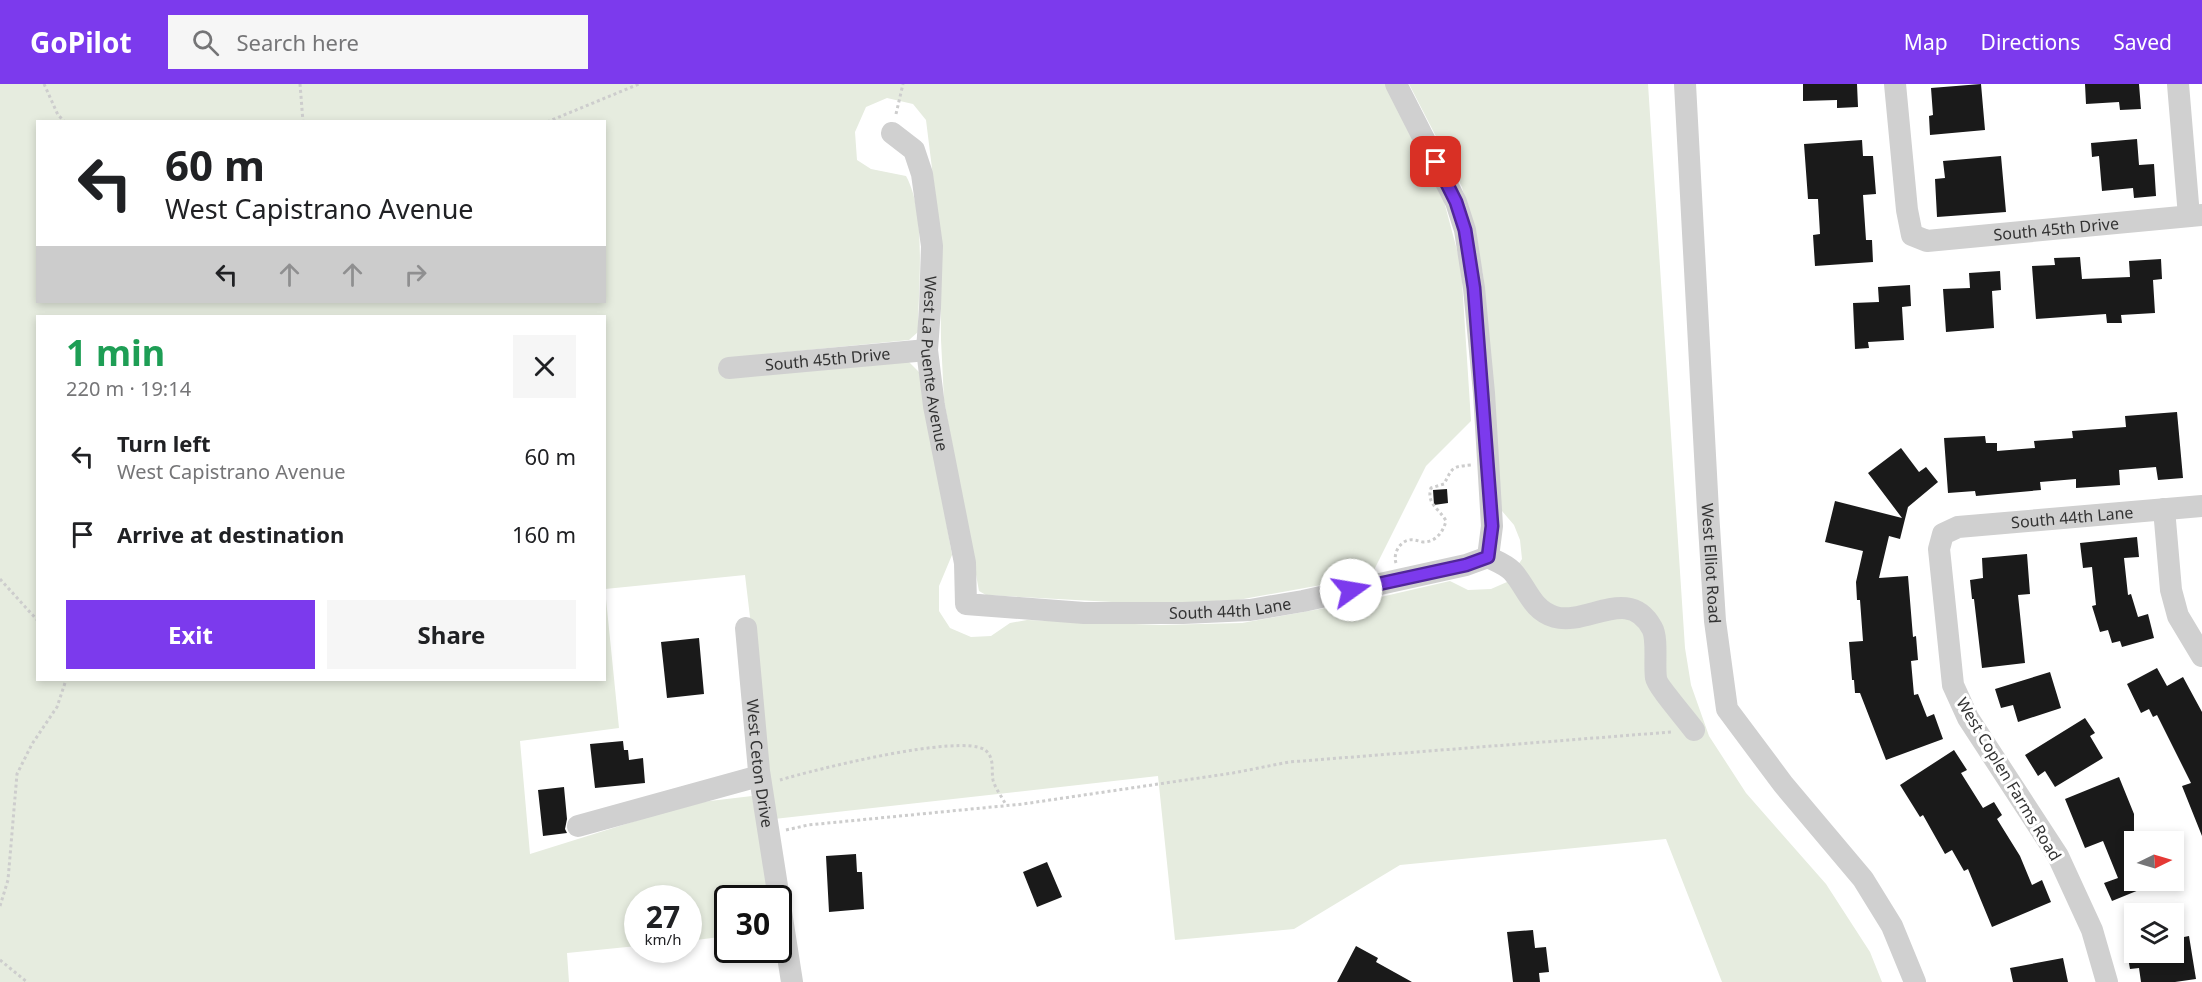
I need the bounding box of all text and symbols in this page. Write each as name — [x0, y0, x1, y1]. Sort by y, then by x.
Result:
search box — [168, 15, 588, 69]
text: GoPilot — [30, 23, 132, 61]
icon: search — [189, 26, 222, 59]
text: Search here — [237, 27, 359, 57]
text: Map — [1904, 28, 1948, 56]
text: Directions — [1981, 28, 2080, 56]
text: Saved — [2113, 28, 2172, 56]
text: 60 m — [165, 136, 265, 193]
pin — [1410, 136, 1461, 187]
icon: left — [66, 144, 144, 222]
icon: arrive — [1419, 145, 1452, 178]
text: West Capistrano Avenue — [165, 190, 474, 227]
street label: South 45th Drive — [1992, 212, 2120, 246]
icon: left — [210, 258, 243, 291]
icon: ahead — [273, 258, 306, 291]
icon: ahead — [336, 258, 369, 291]
icon: right — [399, 258, 432, 291]
street label: West La Puente Avenue — [916, 276, 954, 453]
text: 1 min — [66, 328, 165, 377]
button: close — [513, 335, 576, 398]
street label: South 45th Drive — [764, 342, 891, 376]
text: 220 m · 19:14 — [66, 375, 191, 402]
text: Turn left — [117, 428, 211, 458]
icon: left — [66, 440, 99, 473]
text: 60 m — [525, 441, 576, 471]
text: West Capistrano Avenue — [117, 458, 346, 485]
street label: South 44th Lane — [2010, 501, 2134, 533]
street label: West Elliot Road — [1697, 502, 1726, 624]
icon: arrive — [66, 518, 99, 551]
text: Arrive at destination — [117, 519, 344, 549]
text: 160 m — [512, 519, 576, 549]
position arrow — [1319, 558, 1383, 622]
street label: South 44th Lane — [1169, 592, 1293, 624]
button: Exit — [66, 600, 315, 669]
button: Share — [327, 600, 576, 669]
street label: West Coplen Farms Road — [1951, 693, 2067, 865]
street label: West Ceton Drive — [741, 698, 779, 829]
north arrow — [2124, 831, 2184, 891]
map controls — [2124, 831, 2184, 963]
speed limit sign: 30 — [714, 885, 792, 963]
text: 27 — [646, 896, 680, 937]
button: layers — [2124, 903, 2184, 963]
text: km/h — [645, 929, 681, 949]

